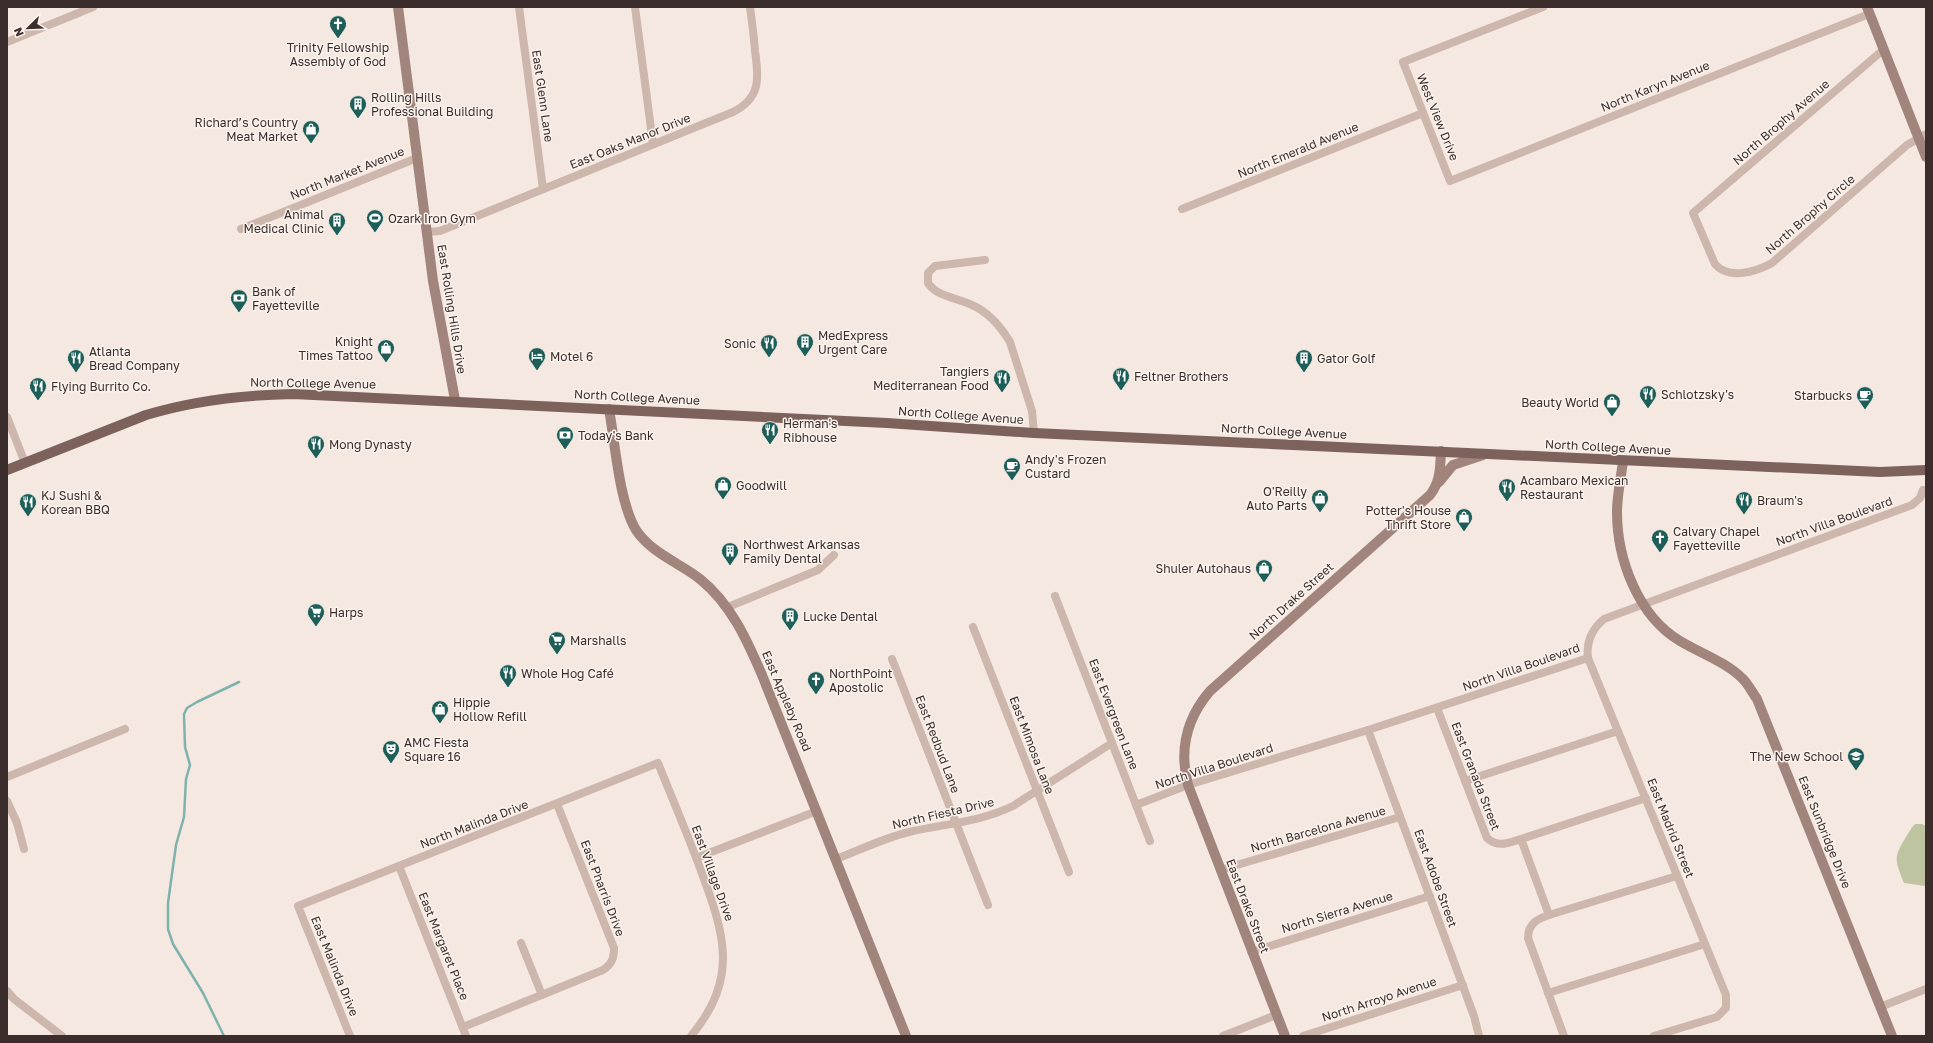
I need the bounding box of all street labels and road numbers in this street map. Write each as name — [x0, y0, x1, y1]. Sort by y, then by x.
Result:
street label: East Glenn Lane — [529, 49, 557, 143]
street label: North Karyn Avenue — [1598, 57, 1712, 115]
street label: West View Drive — [1414, 71, 1462, 163]
street label: North Brophy Avenue — [1730, 76, 1832, 168]
street label: East Oaks Manor Drive — [567, 110, 693, 172]
street label: North Emerald Avenue — [1235, 119, 1361, 181]
street label: North Market Avenue — [288, 143, 406, 203]
street label: North Brophy Circle — [1762, 171, 1858, 257]
street label: East Rolling Hills Drive — [434, 243, 470, 375]
street label: North College Avenue — [250, 374, 376, 392]
street label: North College Avenue — [574, 386, 700, 408]
street label: North College Avenue — [898, 403, 1024, 427]
street label: North College Avenue — [1221, 420, 1347, 442]
street label: North College Avenue — [1545, 436, 1671, 458]
street label: North Villa Boulevard — [1774, 493, 1894, 549]
street label: North Drake Street — [1246, 559, 1336, 643]
street label: North Villa Boulevard — [1460, 640, 1582, 694]
street label: East Appleby Road — [759, 648, 815, 754]
street label: East Evergreen Lane — [1086, 656, 1142, 772]
street label: East Redbud Lane — [912, 693, 964, 795]
street label: East Mimosa Lane — [1006, 694, 1058, 796]
street label: East Granada Street — [1448, 720, 1504, 832]
street label: North Villa Boulevard — [1153, 740, 1275, 792]
street label: East Sunbridge Drive — [1796, 773, 1854, 891]
street label: East Madrid Street — [1644, 776, 1698, 880]
street label: North Fiesta Drive — [890, 794, 996, 832]
street label: North Malinda Drive — [418, 796, 530, 852]
street label: North Barcelona Avenue — [1249, 803, 1387, 855]
street label: East Village Drive — [689, 823, 737, 923]
street label: East Adobe Street — [1411, 827, 1461, 929]
street label: East Pharris Drive — [578, 838, 628, 938]
street label: East Drake Street — [1223, 857, 1273, 956]
street label: North Sierra Avenue — [1279, 888, 1395, 936]
street label: East Margaret Place — [415, 890, 473, 1002]
street label: East Malinda Drive — [308, 914, 362, 1018]
street label: North Arroyo Avenue — [1320, 973, 1438, 1025]

